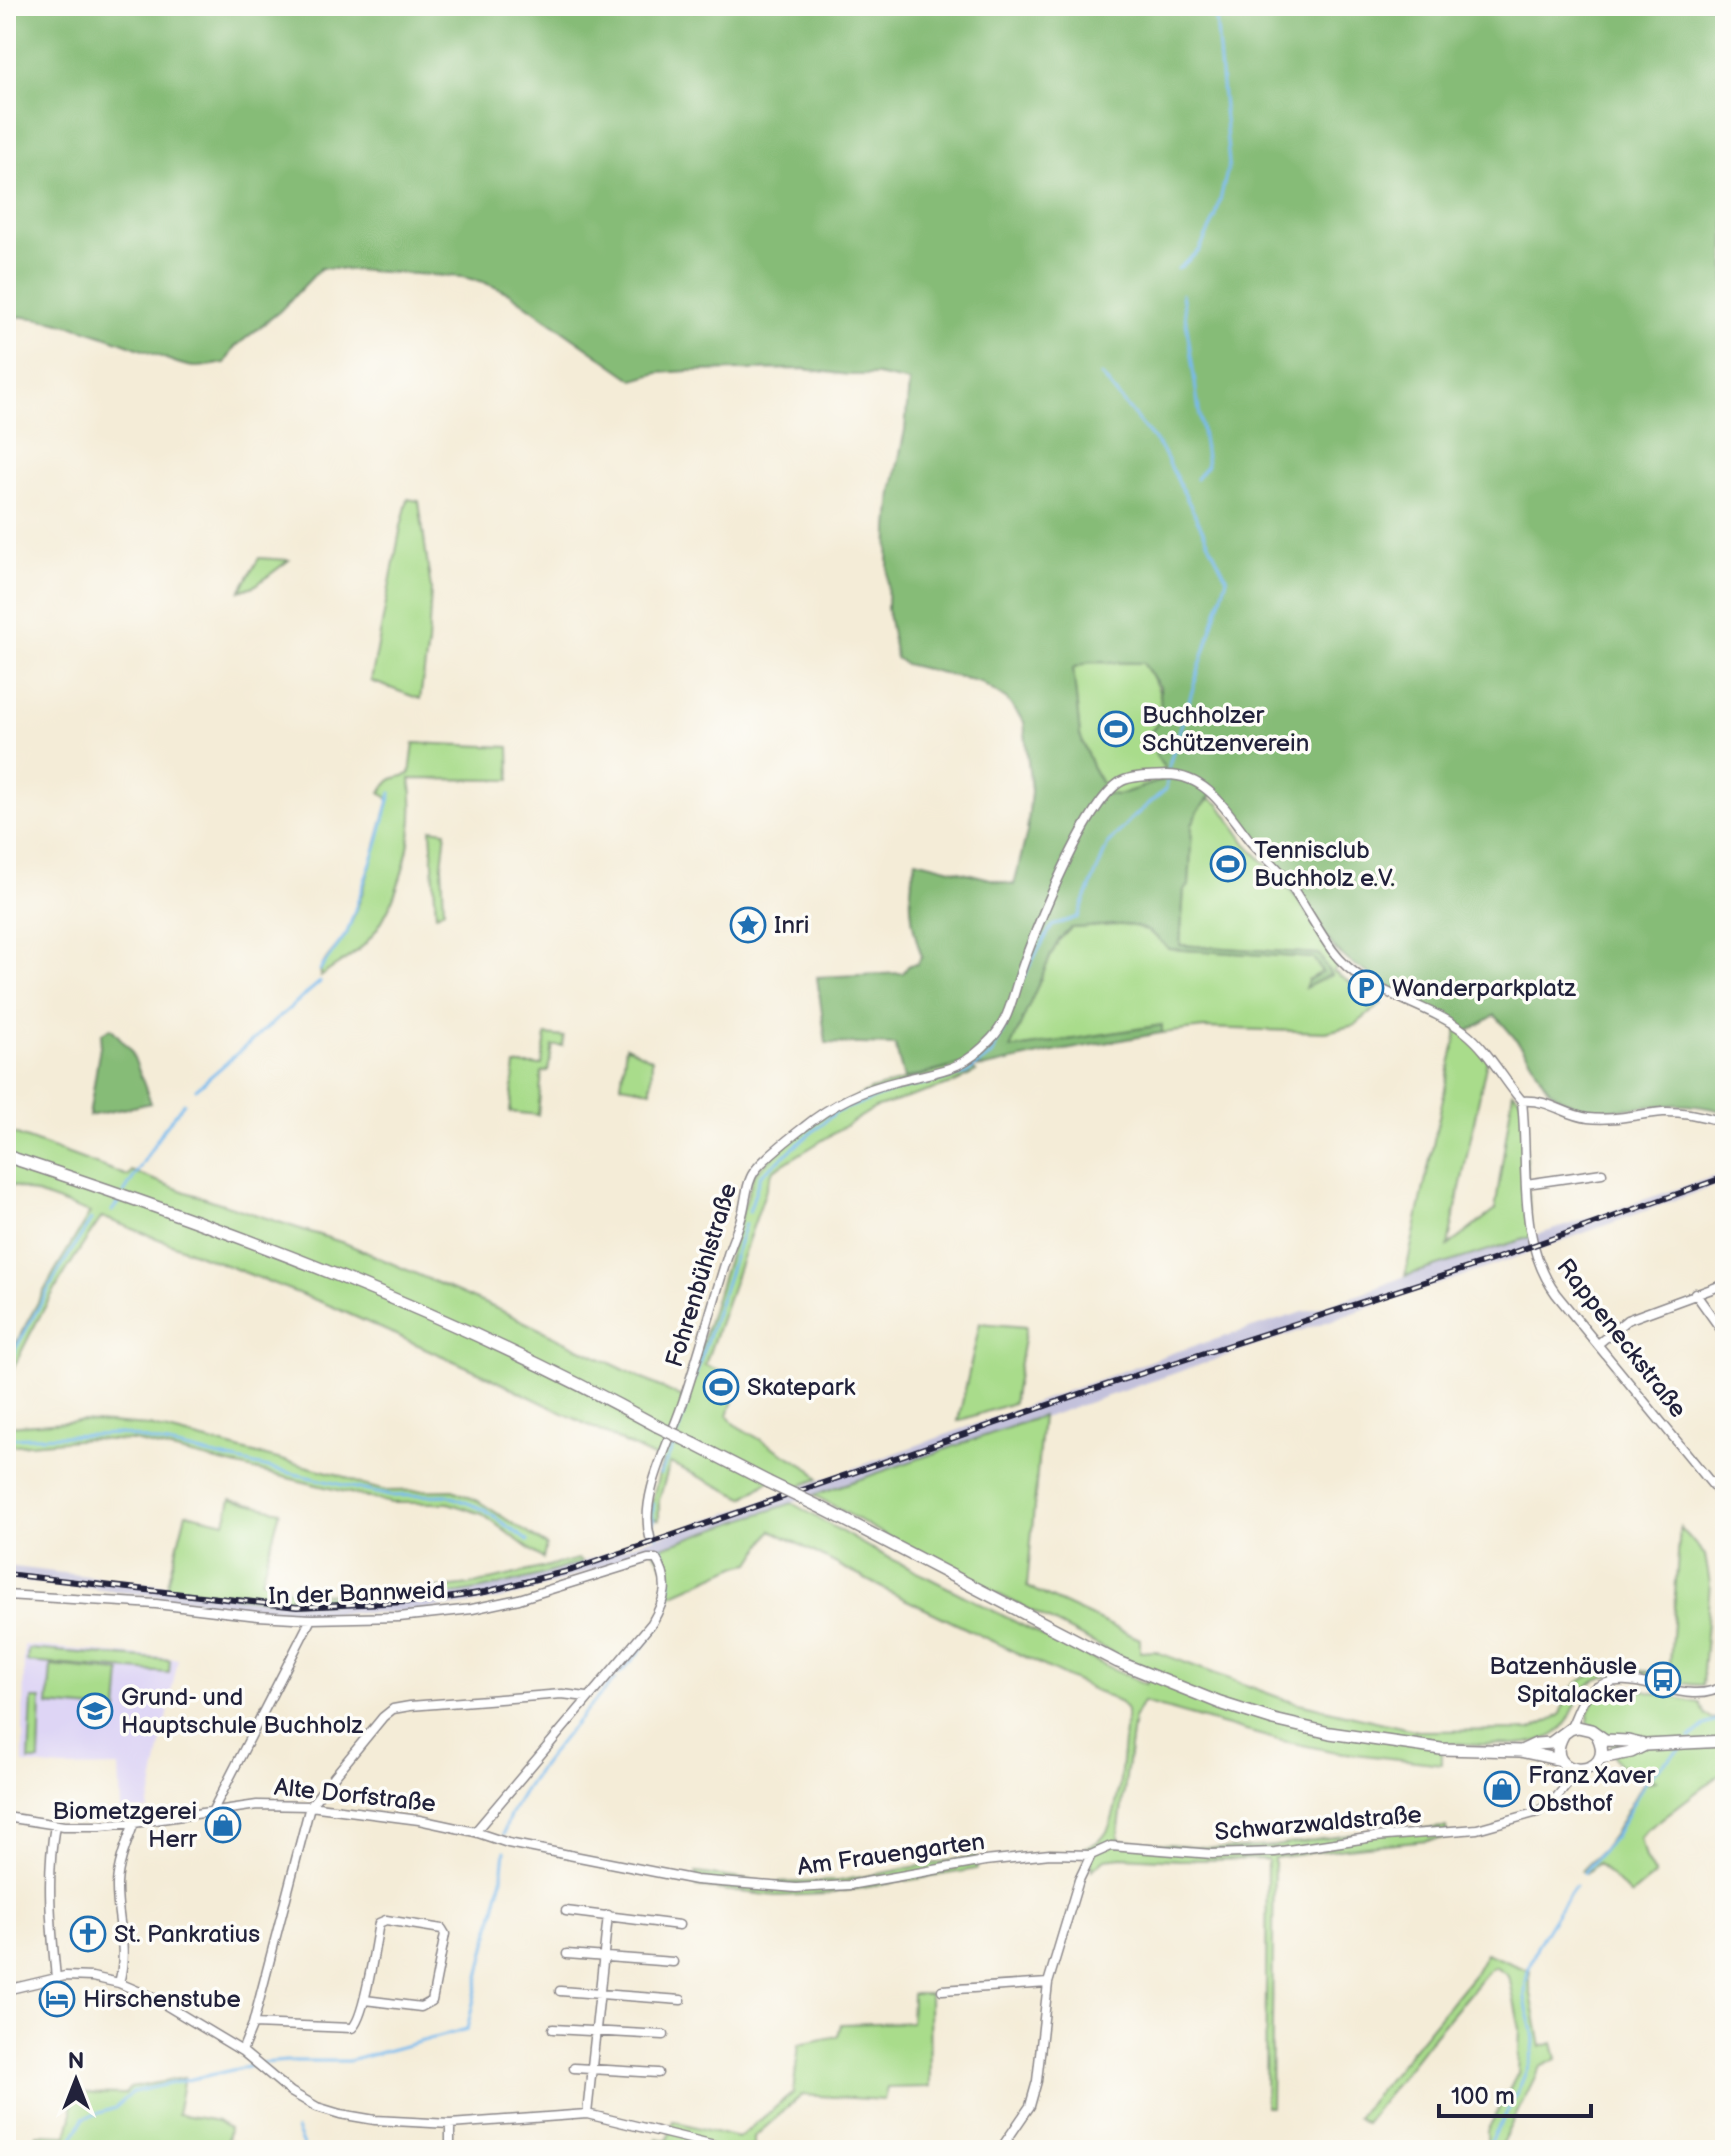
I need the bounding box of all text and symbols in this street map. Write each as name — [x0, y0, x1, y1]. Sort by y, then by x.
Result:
place label: Buchholzer Schützenverein — [1142, 701, 1309, 758]
sports icon: Buchholzer Schützenverein — [1097, 710, 1135, 748]
place label: Tennisclub Buchholz e.V. — [1254, 836, 1395, 893]
sports icon: Tennisclub Buchholz e.V. — [1209, 845, 1247, 883]
place icon: Inri — [729, 906, 767, 944]
place label: Inri — [774, 911, 809, 940]
parking icon: Wanderparkplatz — [1347, 969, 1385, 1007]
place label: Wanderparkplatz — [1392, 974, 1576, 1003]
street label: Fohrenbühlstraße — [660, 1180, 743, 1371]
street label: Rappeneckstraße — [1551, 1253, 1693, 1424]
sports icon: Skatepark — [702, 1368, 740, 1406]
place label: Skatepark — [747, 1373, 856, 1402]
street label: In der Bannweid — [268, 1576, 446, 1611]
place label: Batzenhäusle Spitalacker — [1489, 1652, 1637, 1709]
bus stop icon: Batzenhäusle Spitalacker — [1644, 1661, 1682, 1699]
place label: Grund- und Hauptschule Buchholz — [121, 1683, 363, 1740]
school or university icon: Grund- und Hauptschule Buchholz — [76, 1692, 114, 1730]
place label: Franz Xaver Obsthof — [1528, 1761, 1656, 1818]
shop icon: Franz Xaver Obsthof — [1483, 1770, 1521, 1808]
street label: Alte Dorfstraße — [273, 1773, 437, 1818]
place label: Biometzgerei Herr — [53, 1797, 197, 1854]
street label: Schwarzwaldstraße — [1213, 1800, 1423, 1847]
shop icon: Biometzgerei Herr — [204, 1806, 242, 1844]
street label: Am Frauengarten — [795, 1827, 987, 1882]
church icon: St. Pankratius — [69, 1915, 107, 1953]
place label: St. Pankratius — [114, 1920, 260, 1949]
hotel icon: Hirschenstube — [38, 1980, 76, 2018]
place label: Hirschenstube — [83, 1985, 241, 2014]
north arrow — [36, 2040, 116, 2120]
text: N — [68, 2048, 84, 2075]
scale bar — [1439, 2068, 1591, 2118]
text: 100 m — [1451, 2082, 1515, 2111]

